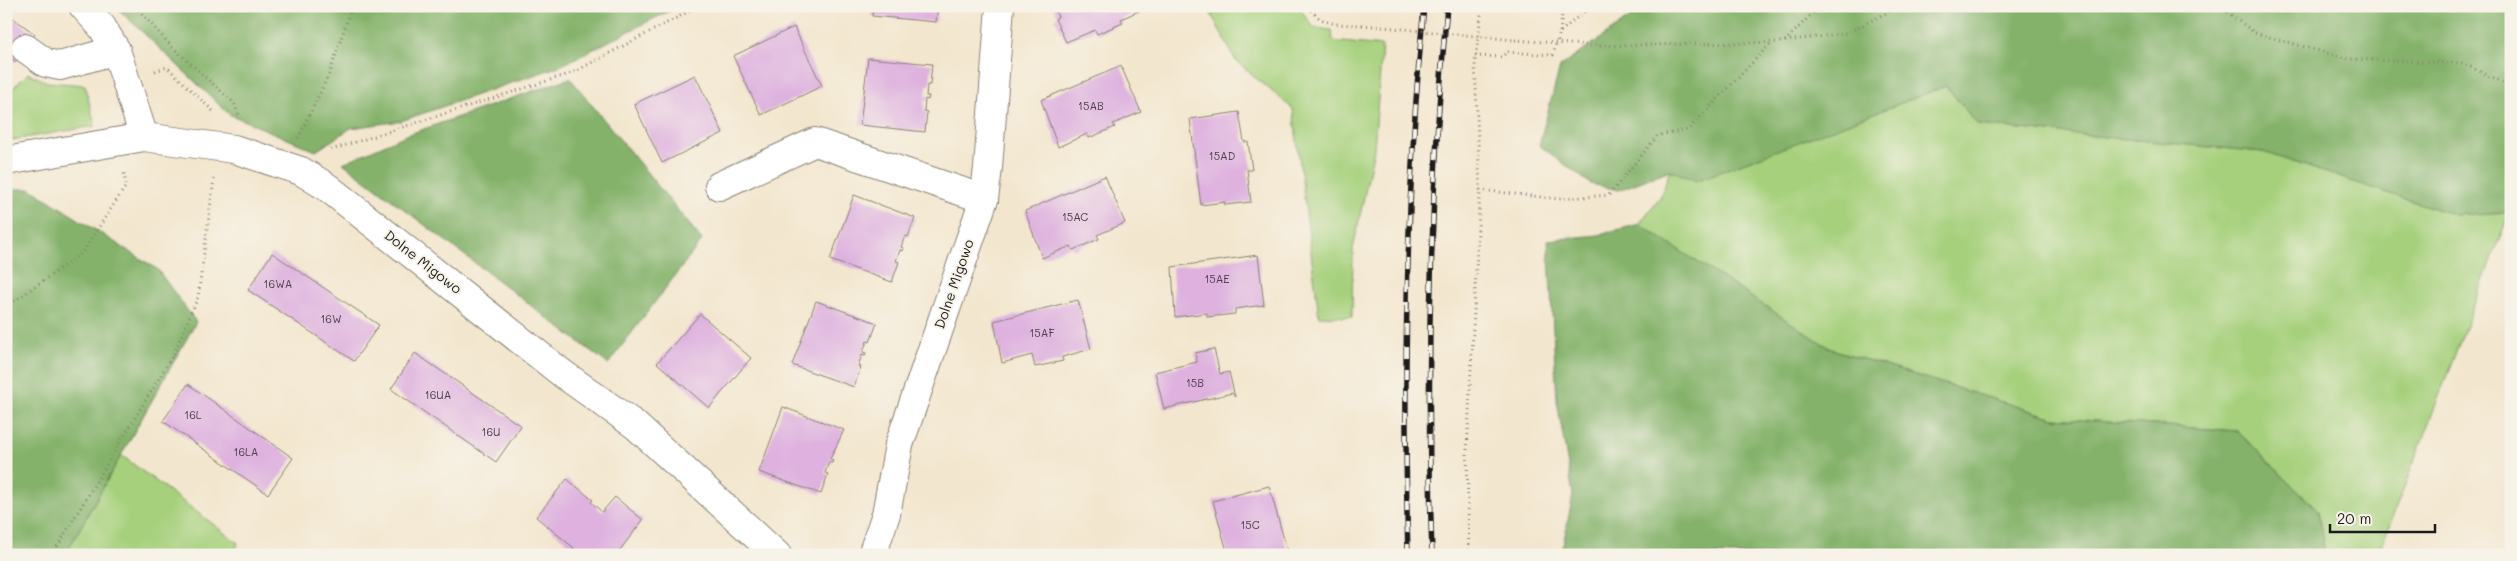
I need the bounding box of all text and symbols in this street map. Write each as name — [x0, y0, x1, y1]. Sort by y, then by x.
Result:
house number: 15AB — [1078, 98, 1104, 113]
house number: 15AD — [1209, 148, 1235, 163]
house number: 15AC — [1062, 209, 1088, 224]
street label: Dolne Migowo — [381, 225, 466, 298]
street label: Dolne Migowo — [929, 237, 978, 331]
house number: 15AE — [1204, 271, 1230, 286]
house number: 16WA — [264, 276, 292, 291]
house number: 16W — [320, 311, 342, 326]
house number: 15AF — [1029, 325, 1055, 340]
house number: 15B — [1186, 375, 1204, 390]
house number: 16UA — [425, 387, 451, 402]
house number: 16L — [184, 407, 202, 422]
house number: 16U — [482, 424, 500, 439]
house number: 16LA — [234, 444, 258, 459]
scale bar — [2330, 501, 2434, 533]
text: 20 m — [2337, 508, 2371, 528]
house number: 15C — [1240, 517, 1260, 532]

